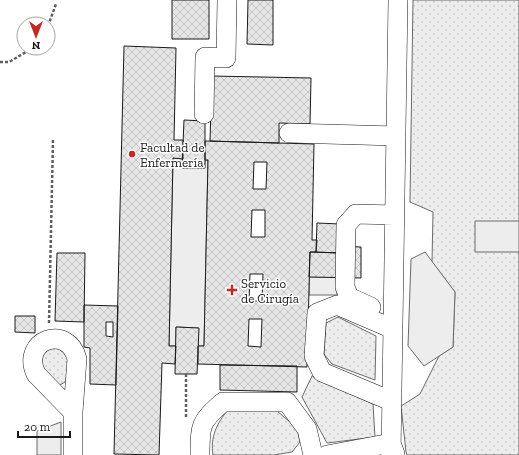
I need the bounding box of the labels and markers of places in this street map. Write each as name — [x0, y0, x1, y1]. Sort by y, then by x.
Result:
place label: Facultad de Enfermería — [140, 140, 205, 170]
marker: Facultad de Enfermería — [127, 149, 137, 159]
place label: Servicio de Cirugía — [241, 276, 300, 306]
marker: Servicio de Cirugía — [226, 284, 238, 296]

